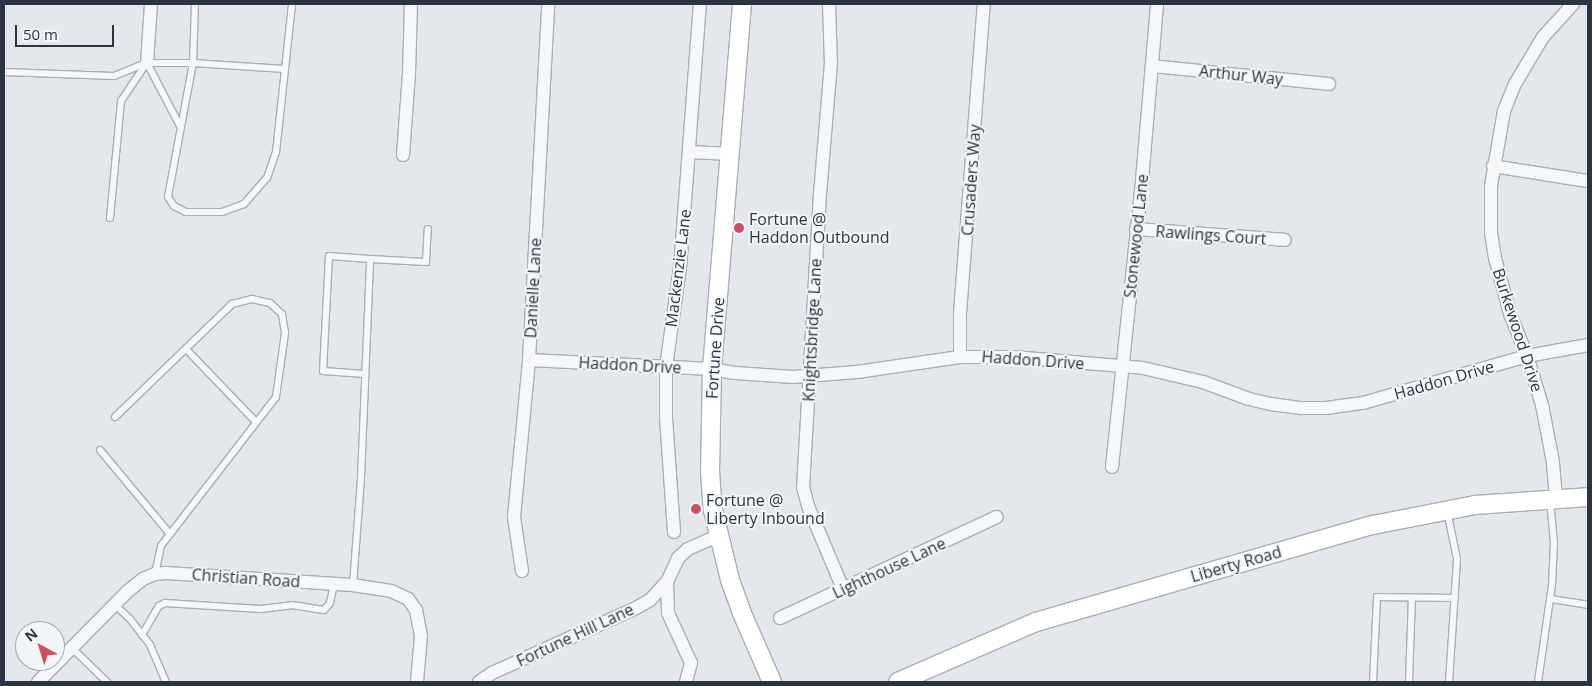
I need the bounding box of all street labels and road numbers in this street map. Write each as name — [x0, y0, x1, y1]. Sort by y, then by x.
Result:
street label: Arthur Way — [1198, 61, 1284, 89]
street label: Crusaders Way — [958, 124, 984, 236]
street label: Stonewood Lane — [1120, 173, 1152, 299]
street label: Mackenzie Lane — [661, 208, 695, 328]
street label: Rawlings Court — [1155, 222, 1267, 248]
street label: Danielle Lane — [521, 237, 545, 339]
street label: Knightsbridge Lane — [799, 258, 825, 402]
street label: Burkewood Drive — [1489, 266, 1547, 394]
street label: Fortune Drive — [702, 296, 728, 400]
street label: Haddon Drive — [981, 347, 1085, 373]
street label: Haddon Drive — [578, 353, 682, 377]
street label: Haddon Drive — [1392, 357, 1496, 403]
street label: Lighthouse Lane — [829, 533, 949, 603]
street label: Liberty Road — [1188, 542, 1284, 586]
street label: Christian Road — [191, 565, 301, 591]
street label: Fortune Hill Lane — [513, 599, 637, 671]

